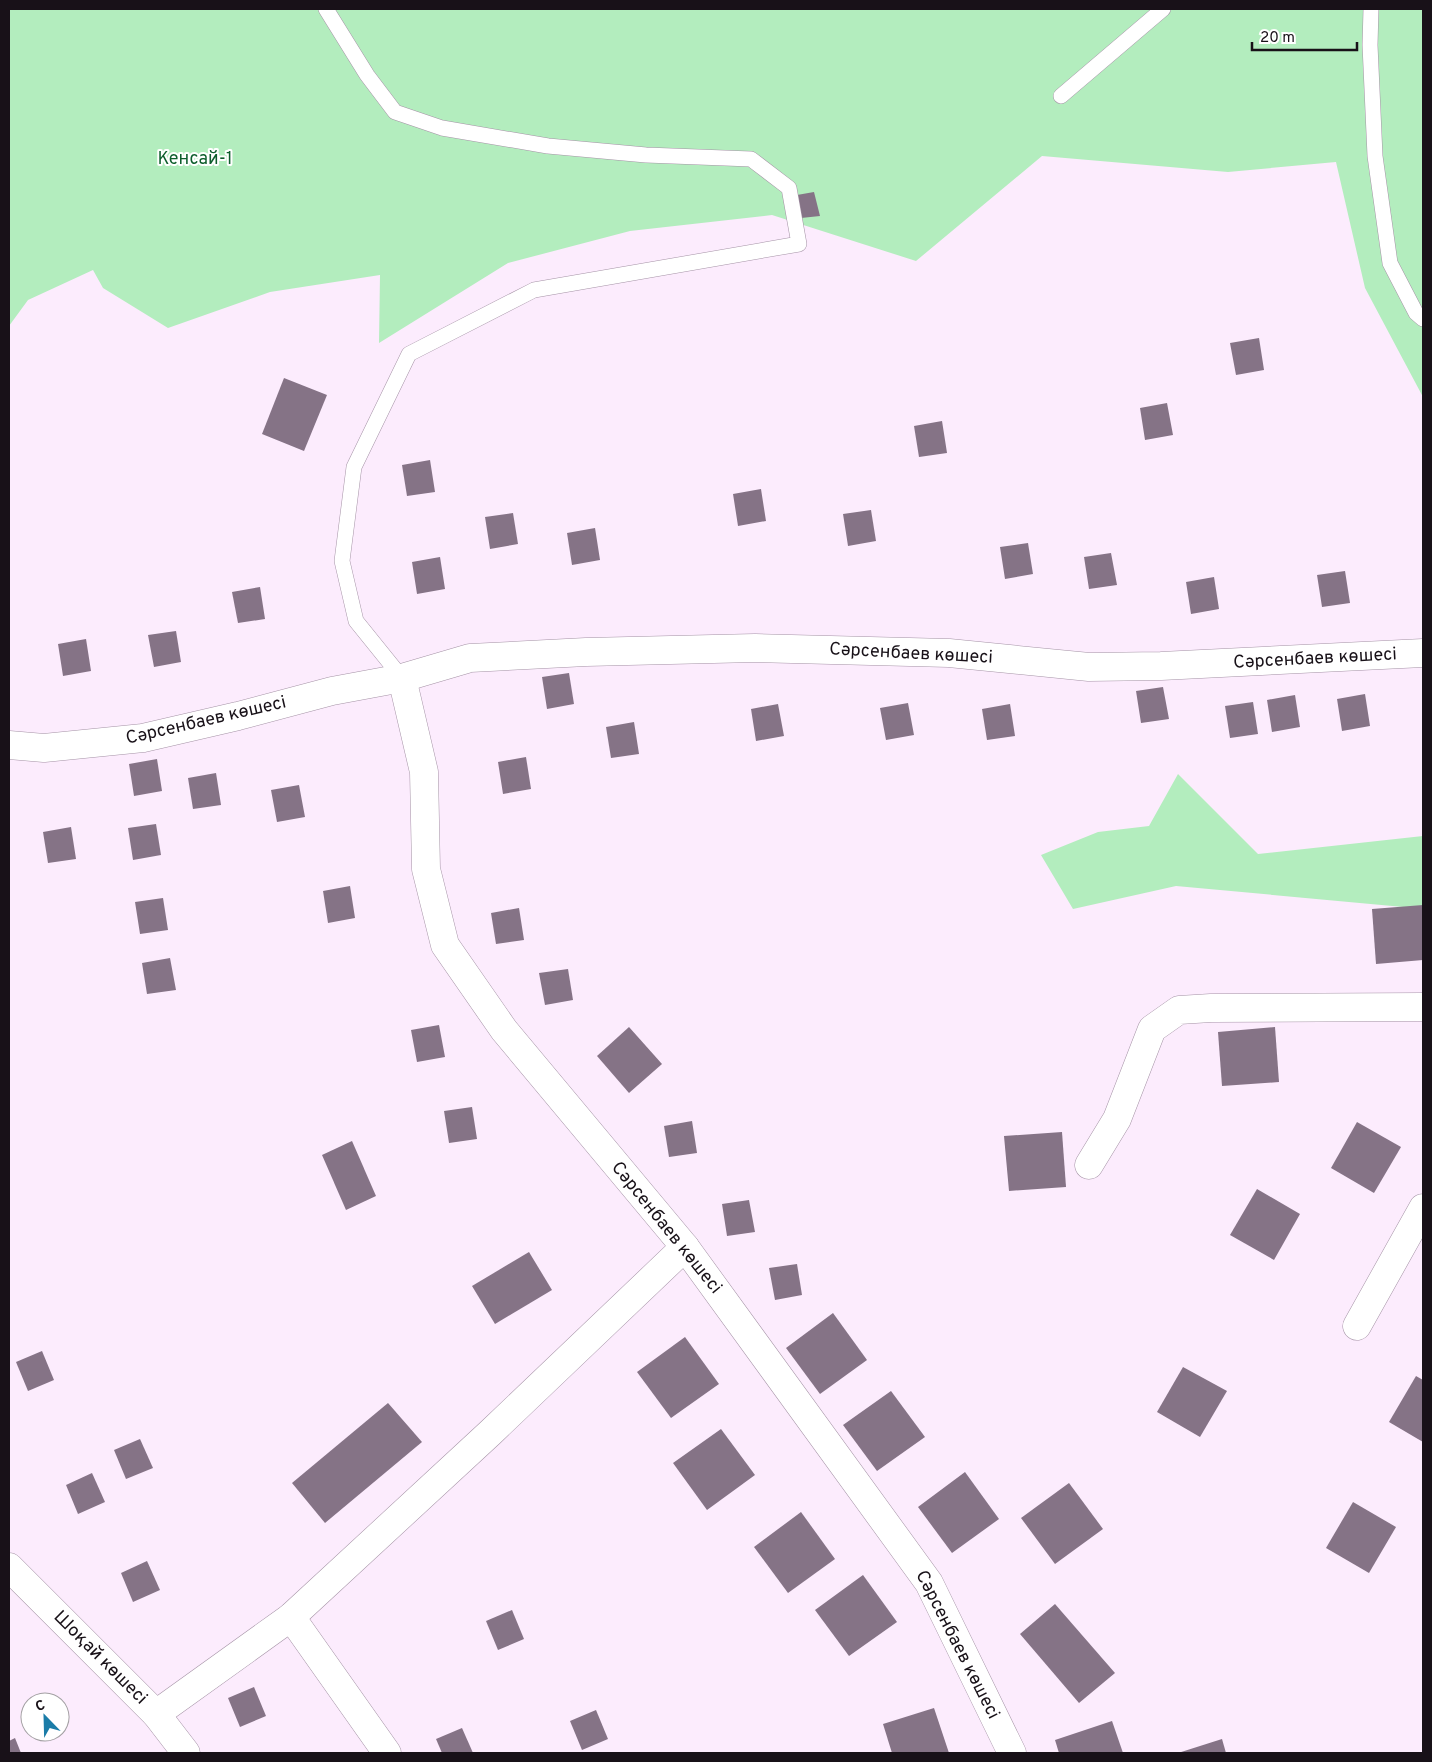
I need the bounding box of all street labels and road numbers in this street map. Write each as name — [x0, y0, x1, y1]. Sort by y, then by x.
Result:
street label: Сәрсенбаев көшесі — [829, 638, 993, 670]
street label: Сәрсенбаев көшесі — [1233, 643, 1397, 675]
street label: Сәрсенбаев көшесі — [124, 691, 288, 751]
street label: Сәрсенбаев көшесі — [606, 1157, 726, 1299]
street label: Сәрсенбаев көшесі — [910, 1567, 1004, 1723]
street label: Шоқай көшесі — [48, 1606, 152, 1710]

